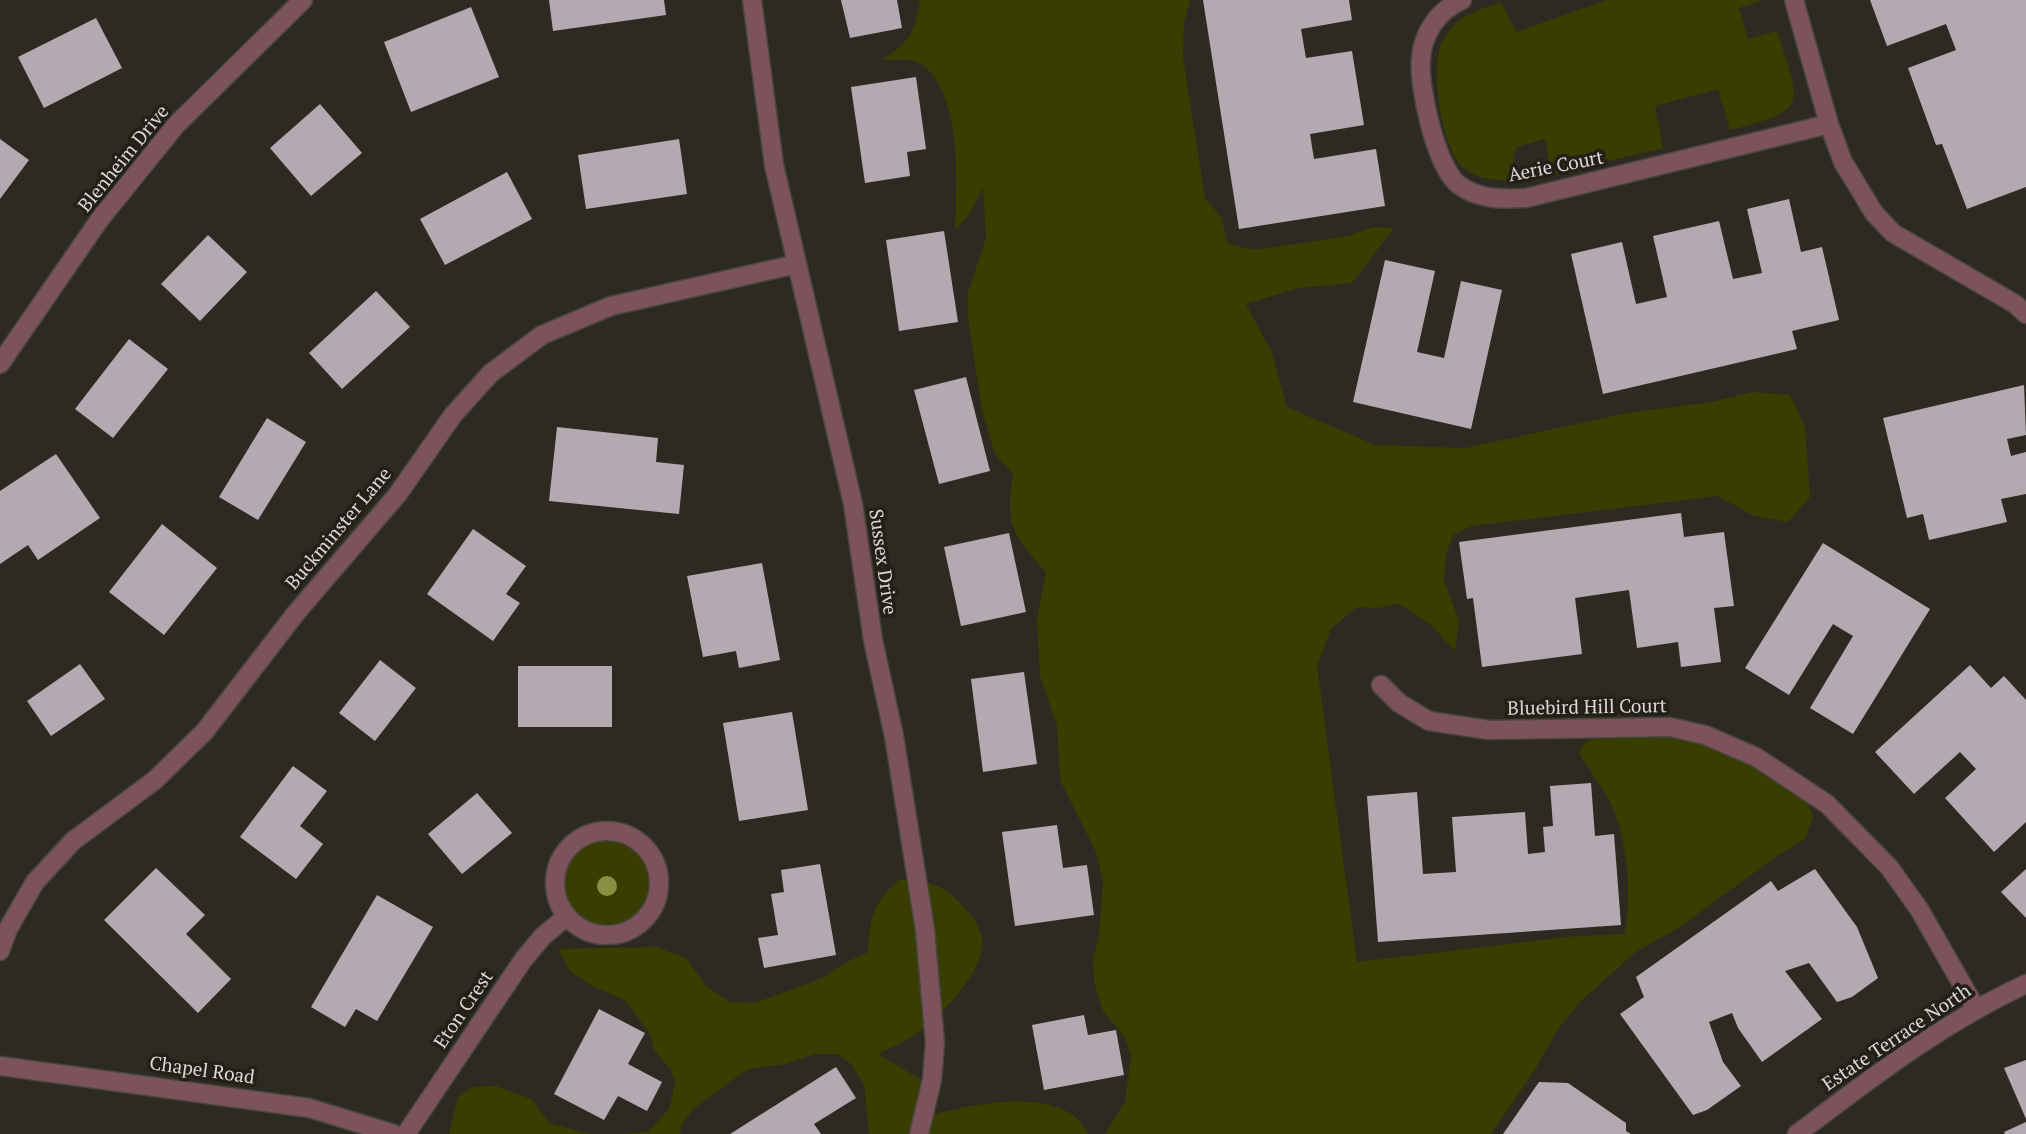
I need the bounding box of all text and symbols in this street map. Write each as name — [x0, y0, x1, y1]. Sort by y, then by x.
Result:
street label: Blenheim Drive — [74, 101, 174, 217]
street label: Aerie Court — [1506, 147, 1606, 187]
street label: Buckminster Lane — [281, 463, 397, 595]
street label: Sussex Drive — [863, 508, 901, 616]
street label: Bluebird Hill Court — [1507, 695, 1667, 721]
street label: Eton Crest — [430, 967, 498, 1053]
street label: Estate Terrace North — [1818, 980, 1976, 1096]
street label: Chapel Road — [148, 1052, 256, 1090]

